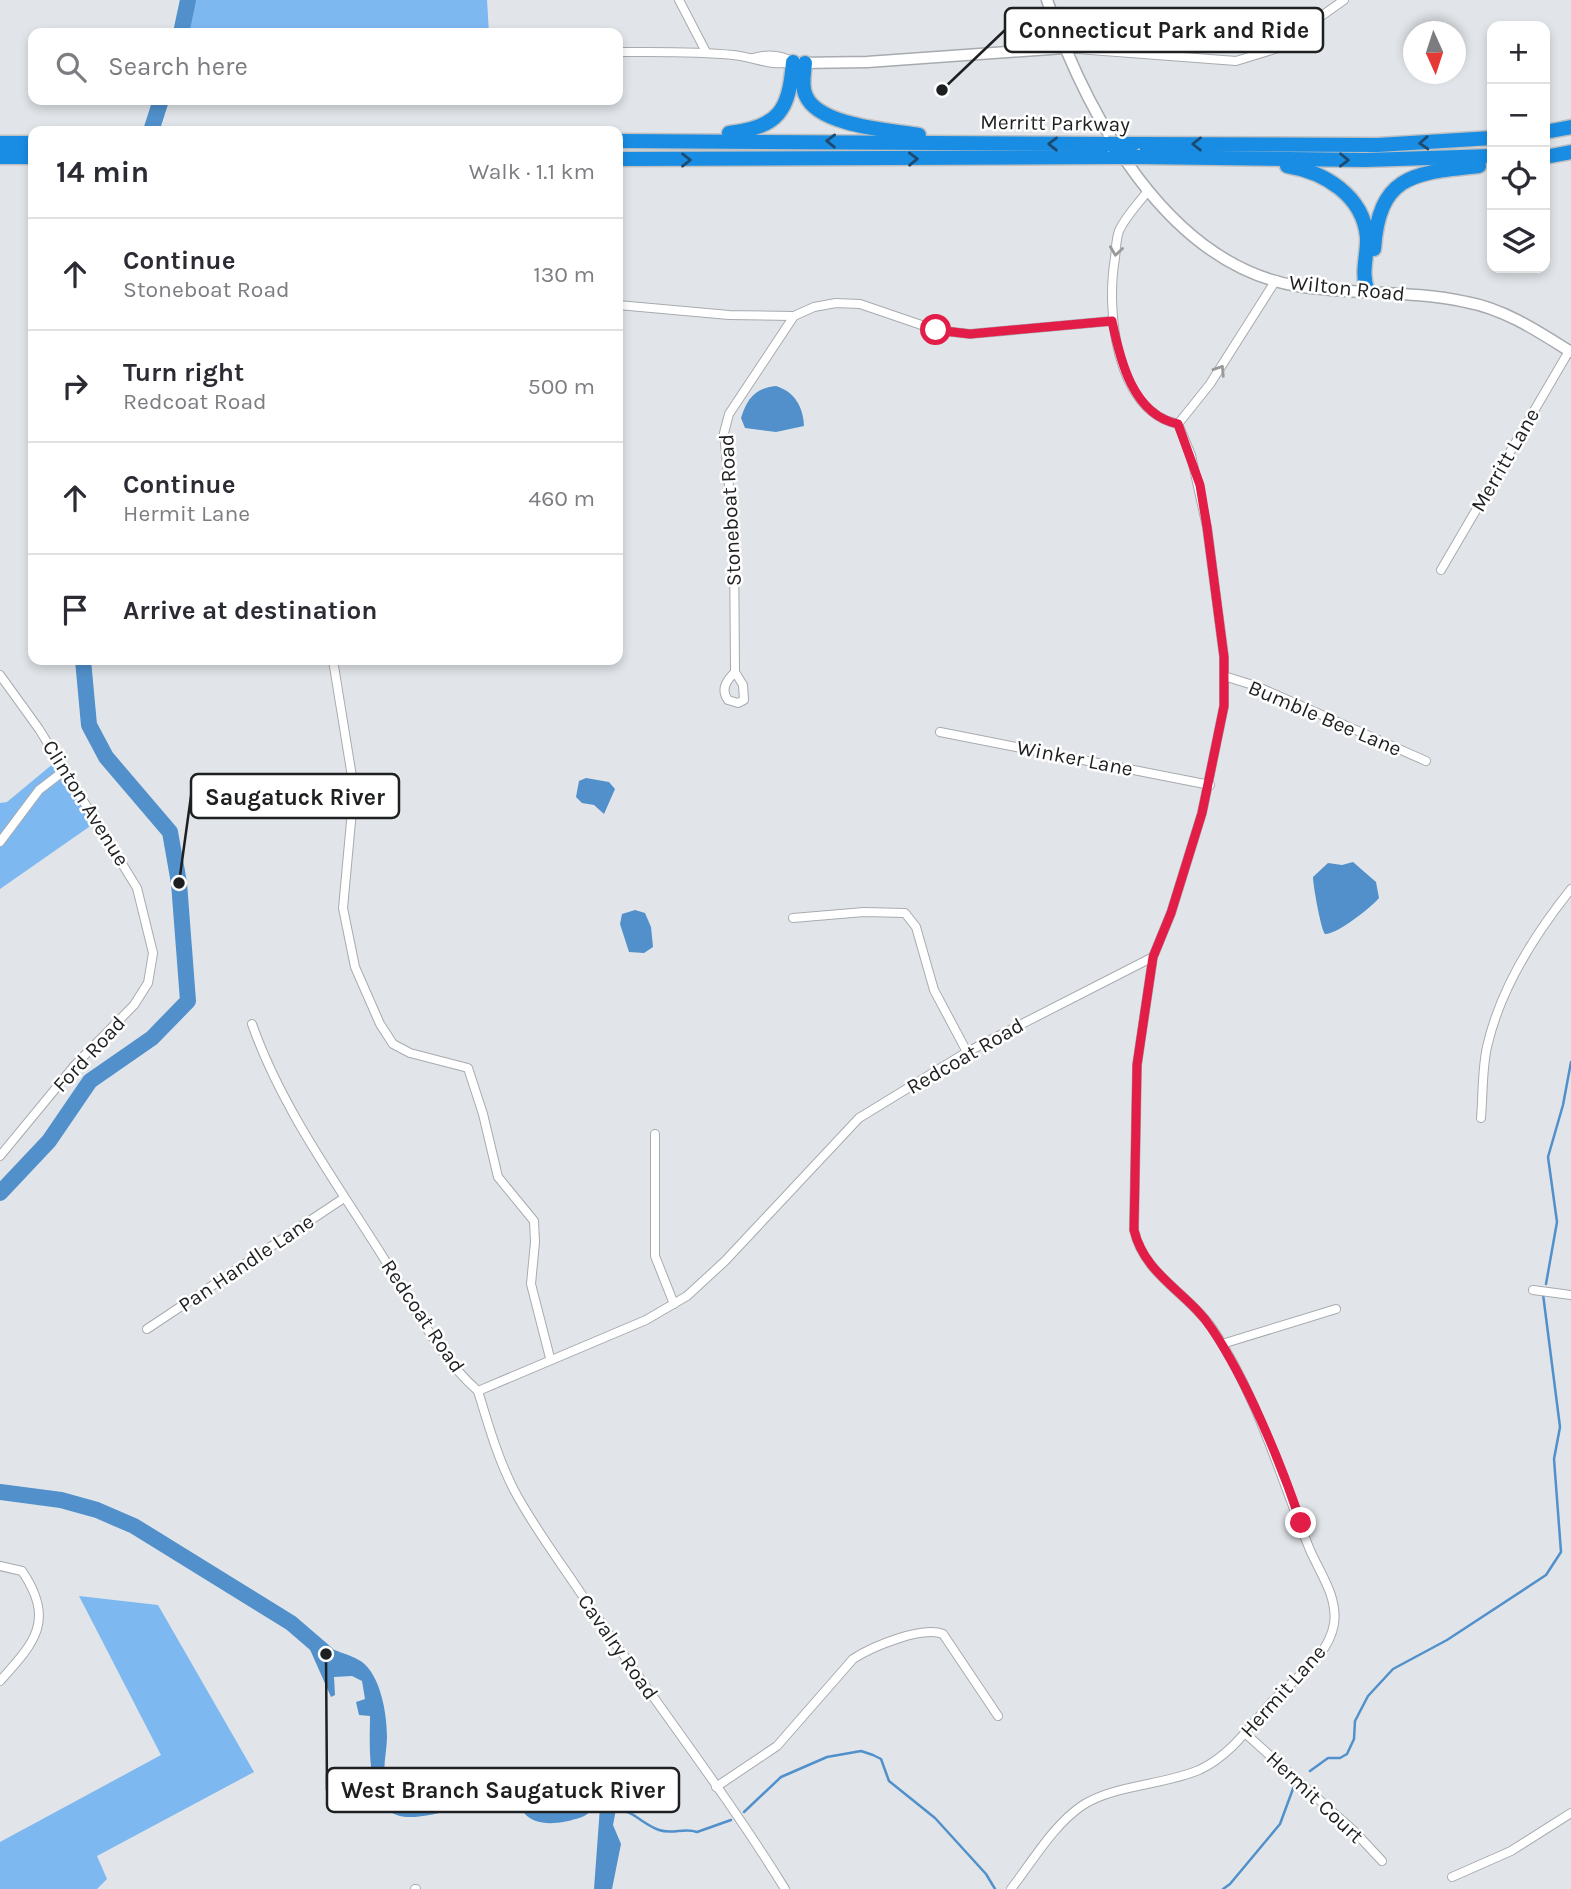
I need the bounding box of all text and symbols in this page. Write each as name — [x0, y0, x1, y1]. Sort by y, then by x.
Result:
callout: Connecticut Park and Ride — [1005, 8, 1323, 52]
text: Connecticut Park and Ride — [1019, 17, 1309, 44]
north arrow — [1403, 21, 1466, 84]
map controls — [1487, 21, 1550, 273]
button: + — [1487, 21, 1550, 84]
search box — [28, 28, 623, 105]
icon: search — [52, 48, 90, 86]
text: Search here — [108, 51, 248, 82]
button: − — [1487, 84, 1550, 147]
street label: Merritt Parkway — [980, 110, 1130, 136]
one-way arrow — [825, 133, 835, 149]
one-way arrow — [1047, 136, 1058, 151]
one-way arrow — [1418, 136, 1429, 151]
one-way arrow — [1191, 137, 1202, 152]
button: locate — [1487, 147, 1550, 210]
one-way arrow — [681, 152, 692, 168]
one-way arrow — [908, 152, 919, 167]
one-way arrow — [1339, 152, 1350, 168]
text: 14 min — [56, 154, 149, 190]
text: Walk · 1.1 km — [469, 158, 595, 185]
button: layers — [1487, 210, 1550, 273]
text: Continue — [123, 245, 235, 276]
one-way arrow — [1108, 245, 1123, 256]
icon: ahead — [56, 255, 94, 293]
text: 130 m — [533, 261, 595, 288]
street label: Wilton Road — [1288, 270, 1406, 306]
text: Stoneboat Road — [123, 276, 290, 303]
route start — [920, 314, 951, 345]
text: Turn right — [123, 357, 244, 388]
one-way arrow — [1211, 365, 1224, 378]
icon: right — [56, 367, 94, 405]
text: 500 m — [528, 373, 595, 400]
text: Redcoat Road — [123, 388, 267, 415]
street label: Merritt Lane — [1466, 404, 1544, 516]
street label: Stoneboat Road — [714, 433, 746, 587]
text: Continue — [123, 469, 235, 500]
icon: ahead — [56, 479, 94, 517]
text: 460 m — [528, 485, 595, 512]
text: Hermit Lane — [123, 500, 250, 527]
icon: arrive — [56, 591, 94, 629]
text: Arrive at destination — [123, 595, 377, 626]
street label: Bumble Bee Lane — [1245, 675, 1405, 761]
street label: Winker Lane — [1015, 735, 1135, 781]
street label: Clinton Avenue — [38, 736, 134, 870]
callout: Saugatuck River — [191, 774, 399, 818]
text: Saugatuck River — [205, 784, 385, 811]
street label: Ford Road — [48, 1011, 130, 1097]
street label: Redcoat Road — [902, 1013, 1028, 1099]
street label: Pan Handle Lane — [174, 1209, 318, 1317]
street label: Redcoat Road — [376, 1255, 470, 1377]
route end — [1285, 1507, 1316, 1538]
street label: Cavalry Road — [573, 1590, 663, 1704]
street label: Hermit Lane — [1235, 1640, 1331, 1742]
street label: Hermit Court — [1262, 1746, 1369, 1848]
callout: West Branch Saugatuck River — [327, 1768, 679, 1812]
text: West Branch Saugatuck River — [341, 1777, 665, 1804]

